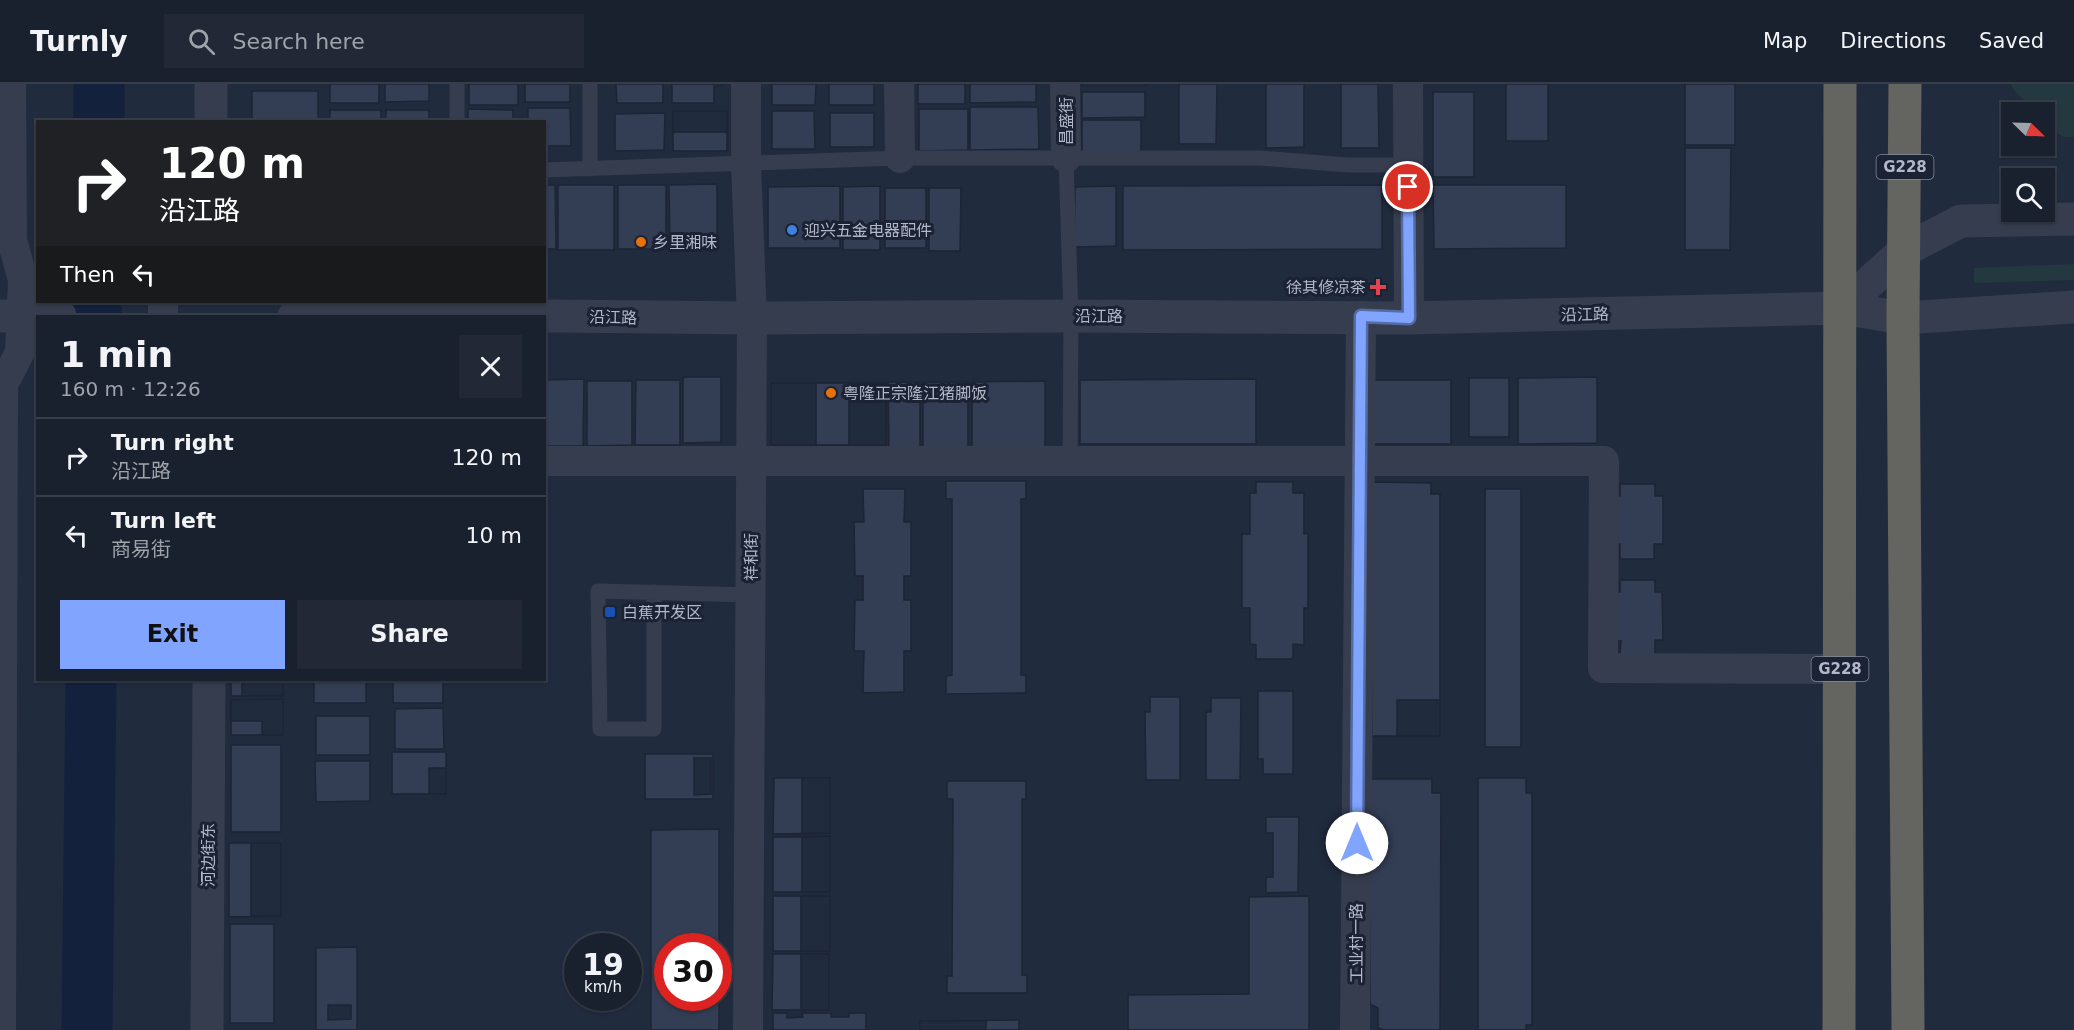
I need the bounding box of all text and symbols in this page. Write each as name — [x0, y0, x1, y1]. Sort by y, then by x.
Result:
search box — [164, 14, 584, 68]
text: Turnly — [30, 25, 128, 58]
icon: search — [185, 25, 218, 58]
text: Search here — [233, 29, 365, 54]
text: Map — [1763, 29, 1807, 53]
text: Directions — [1840, 29, 1946, 53]
text: Saved — [1979, 29, 2044, 53]
street label: 昌盛街 — [1057, 97, 1076, 145]
north arrow — [2001, 102, 2055, 156]
map controls — [2001, 102, 2055, 222]
text: 120 m — [159, 139, 305, 188]
icon: right — [60, 144, 138, 222]
road number: G228 — [1876, 155, 1934, 179]
pin — [1382, 161, 1433, 212]
button: search — [2001, 168, 2055, 222]
icon: arrive — [1391, 170, 1424, 203]
text: 沿江路 — [159, 195, 240, 226]
place label: 迎兴五金电器配件 — [804, 221, 932, 240]
marker: 迎兴五金电器配件 — [785, 223, 799, 237]
place label: 乡里湘味 — [653, 233, 717, 252]
marker: 乡里湘味 — [634, 235, 648, 249]
icon: left — [127, 258, 160, 291]
text: Then — [60, 262, 115, 287]
place label: 徐其修凉茶 — [1286, 278, 1366, 297]
marker: 徐其修凉茶 — [1371, 280, 1385, 294]
street label: 沿江路 — [1561, 305, 1609, 324]
street label: 沿江路 — [1075, 307, 1123, 326]
street label: 沿江路 — [589, 308, 637, 327]
text: 1 min — [60, 334, 173, 375]
button: close — [459, 335, 522, 398]
text: 160 m · 12:26 — [60, 377, 201, 401]
place label: 粤隆正宗隆江猪脚饭 — [843, 384, 987, 403]
marker: 粤隆正宗隆江猪脚饭 — [824, 386, 838, 400]
text: Turn right — [111, 430, 234, 455]
icon: right — [60, 441, 93, 474]
text: 120 m — [452, 445, 522, 470]
text: 沿江路 — [111, 459, 171, 483]
text: Turn left — [111, 508, 216, 533]
icon: left — [60, 519, 93, 552]
text: 10 m — [466, 523, 522, 548]
street label: 祥和街 — [742, 533, 761, 581]
text: 商易街 — [111, 537, 171, 561]
button: Exit — [60, 600, 285, 669]
button: Share — [297, 600, 522, 669]
place label: 白蕉开发区 — [622, 603, 702, 622]
marker: 白蕉开发区 — [603, 605, 617, 619]
road number: G228 — [1812, 657, 1868, 681]
position arrow — [1325, 811, 1389, 875]
street label: 河边街东 — [199, 823, 218, 887]
street label: 工业村一路 — [1347, 903, 1366, 983]
speed limit sign: 30 — [654, 933, 732, 1011]
text: 19 — [582, 947, 624, 982]
text: km/h — [584, 978, 622, 996]

